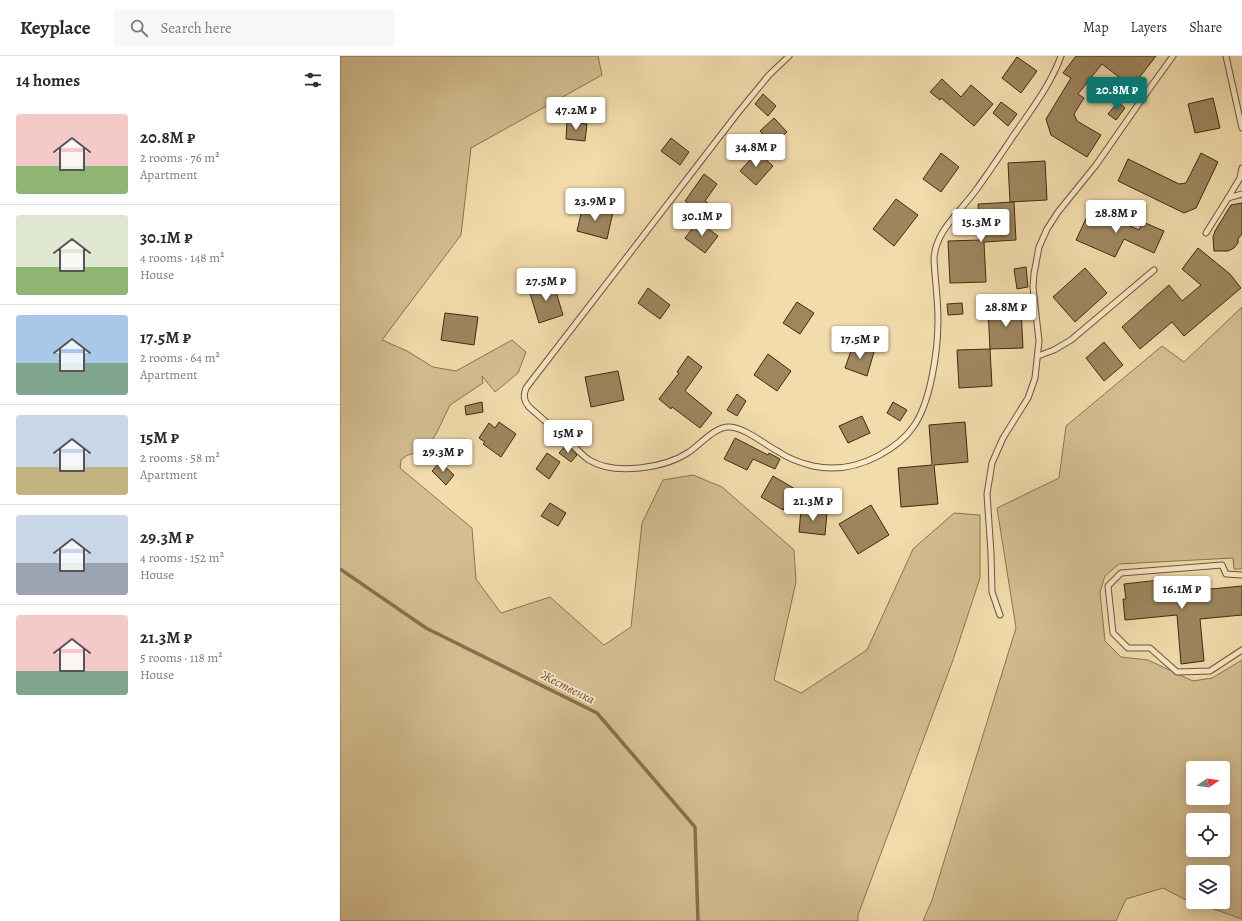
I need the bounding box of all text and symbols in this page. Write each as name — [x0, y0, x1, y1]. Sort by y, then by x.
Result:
search box — [114, 10, 394, 46]
text: Keyplace — [20, 15, 90, 41]
icon: search — [128, 17, 150, 39]
text: Search here — [160, 18, 232, 38]
text: Map — [1083, 18, 1109, 37]
text: Layers — [1131, 18, 1167, 37]
text: Share — [1189, 18, 1222, 37]
text: 14 homes — [16, 69, 80, 92]
icon: filters — [302, 69, 324, 91]
pin: 20.8M ₽ — [1080, 77, 1154, 111]
text: 20.8M ₽ — [1096, 81, 1138, 98]
pin: 47.2M ₽ — [539, 97, 613, 131]
text: 47.2M ₽ — [555, 101, 597, 118]
text: 20.8M ₽ — [140, 126, 196, 149]
icon: home — [48, 130, 96, 178]
pin: 34.8M ₽ — [719, 134, 793, 168]
text: 34.8M ₽ — [735, 138, 777, 155]
text: 2 rooms · 76 m² — [140, 149, 219, 166]
text: Apartment — [140, 166, 198, 183]
pin: 23.9M ₽ — [558, 188, 632, 222]
text: 23.9M ₽ — [574, 192, 616, 209]
pin: 28.8M ₽ — [1079, 200, 1153, 234]
pin: 30.1M ₽ — [665, 203, 739, 237]
text: 28.8M ₽ — [1095, 204, 1137, 221]
text: 30.1M ₽ — [682, 207, 722, 224]
pin: 15.3M ₽ — [944, 209, 1018, 243]
text: 15.3M ₽ — [961, 213, 1001, 230]
text: 30.1M ₽ — [140, 226, 193, 249]
icon: home — [48, 231, 96, 279]
text: 4 rooms · 148 m² — [140, 249, 224, 266]
text: House — [140, 266, 174, 283]
pin: 27.5M ₽ — [509, 268, 583, 302]
text: 27.5M ₽ — [526, 272, 566, 289]
pin: 28.8M ₽ — [969, 294, 1043, 328]
text: 28.8M ₽ — [985, 298, 1027, 315]
text: 17.5M ₽ — [140, 326, 191, 349]
pin: 17.5M ₽ — [823, 326, 897, 360]
text: 17.5M ₽ — [840, 330, 880, 347]
icon: home — [48, 331, 96, 379]
text: 2 rooms · 64 m² — [140, 349, 220, 366]
text: Apartment — [140, 366, 198, 383]
pin: 15M ₽ — [540, 420, 596, 454]
text: 15M ₽ — [553, 424, 583, 441]
text: 15M ₽ — [140, 426, 179, 449]
icon: home — [48, 431, 96, 479]
pin: 29.3M ₽ — [406, 439, 480, 473]
text: 29.3M ₽ — [422, 443, 464, 460]
text: 2 rooms · 58 m² — [140, 449, 220, 466]
text: Apartment — [140, 466, 198, 483]
pin: 21.3M ₽ — [776, 488, 850, 522]
text: 21.3M ₽ — [793, 492, 833, 509]
text: 29.3M ₽ — [140, 526, 194, 549]
icon: home — [48, 531, 96, 579]
text: 4 rooms · 152 m² — [140, 549, 224, 566]
text: House — [140, 566, 174, 583]
pin: 16.1M ₽ — [1145, 576, 1219, 610]
text: 16.1M ₽ — [1163, 580, 1201, 597]
text: 21.3M ₽ — [140, 626, 192, 649]
icon: home — [48, 631, 96, 679]
text: 5 rooms · 118 m² — [140, 649, 223, 666]
text: House — [140, 666, 174, 683]
water label: Жественка — [537, 666, 598, 708]
north arrow — [1186, 761, 1230, 805]
map controls — [1186, 761, 1230, 909]
button: locate — [1186, 813, 1230, 857]
button: layers — [1186, 865, 1230, 909]

